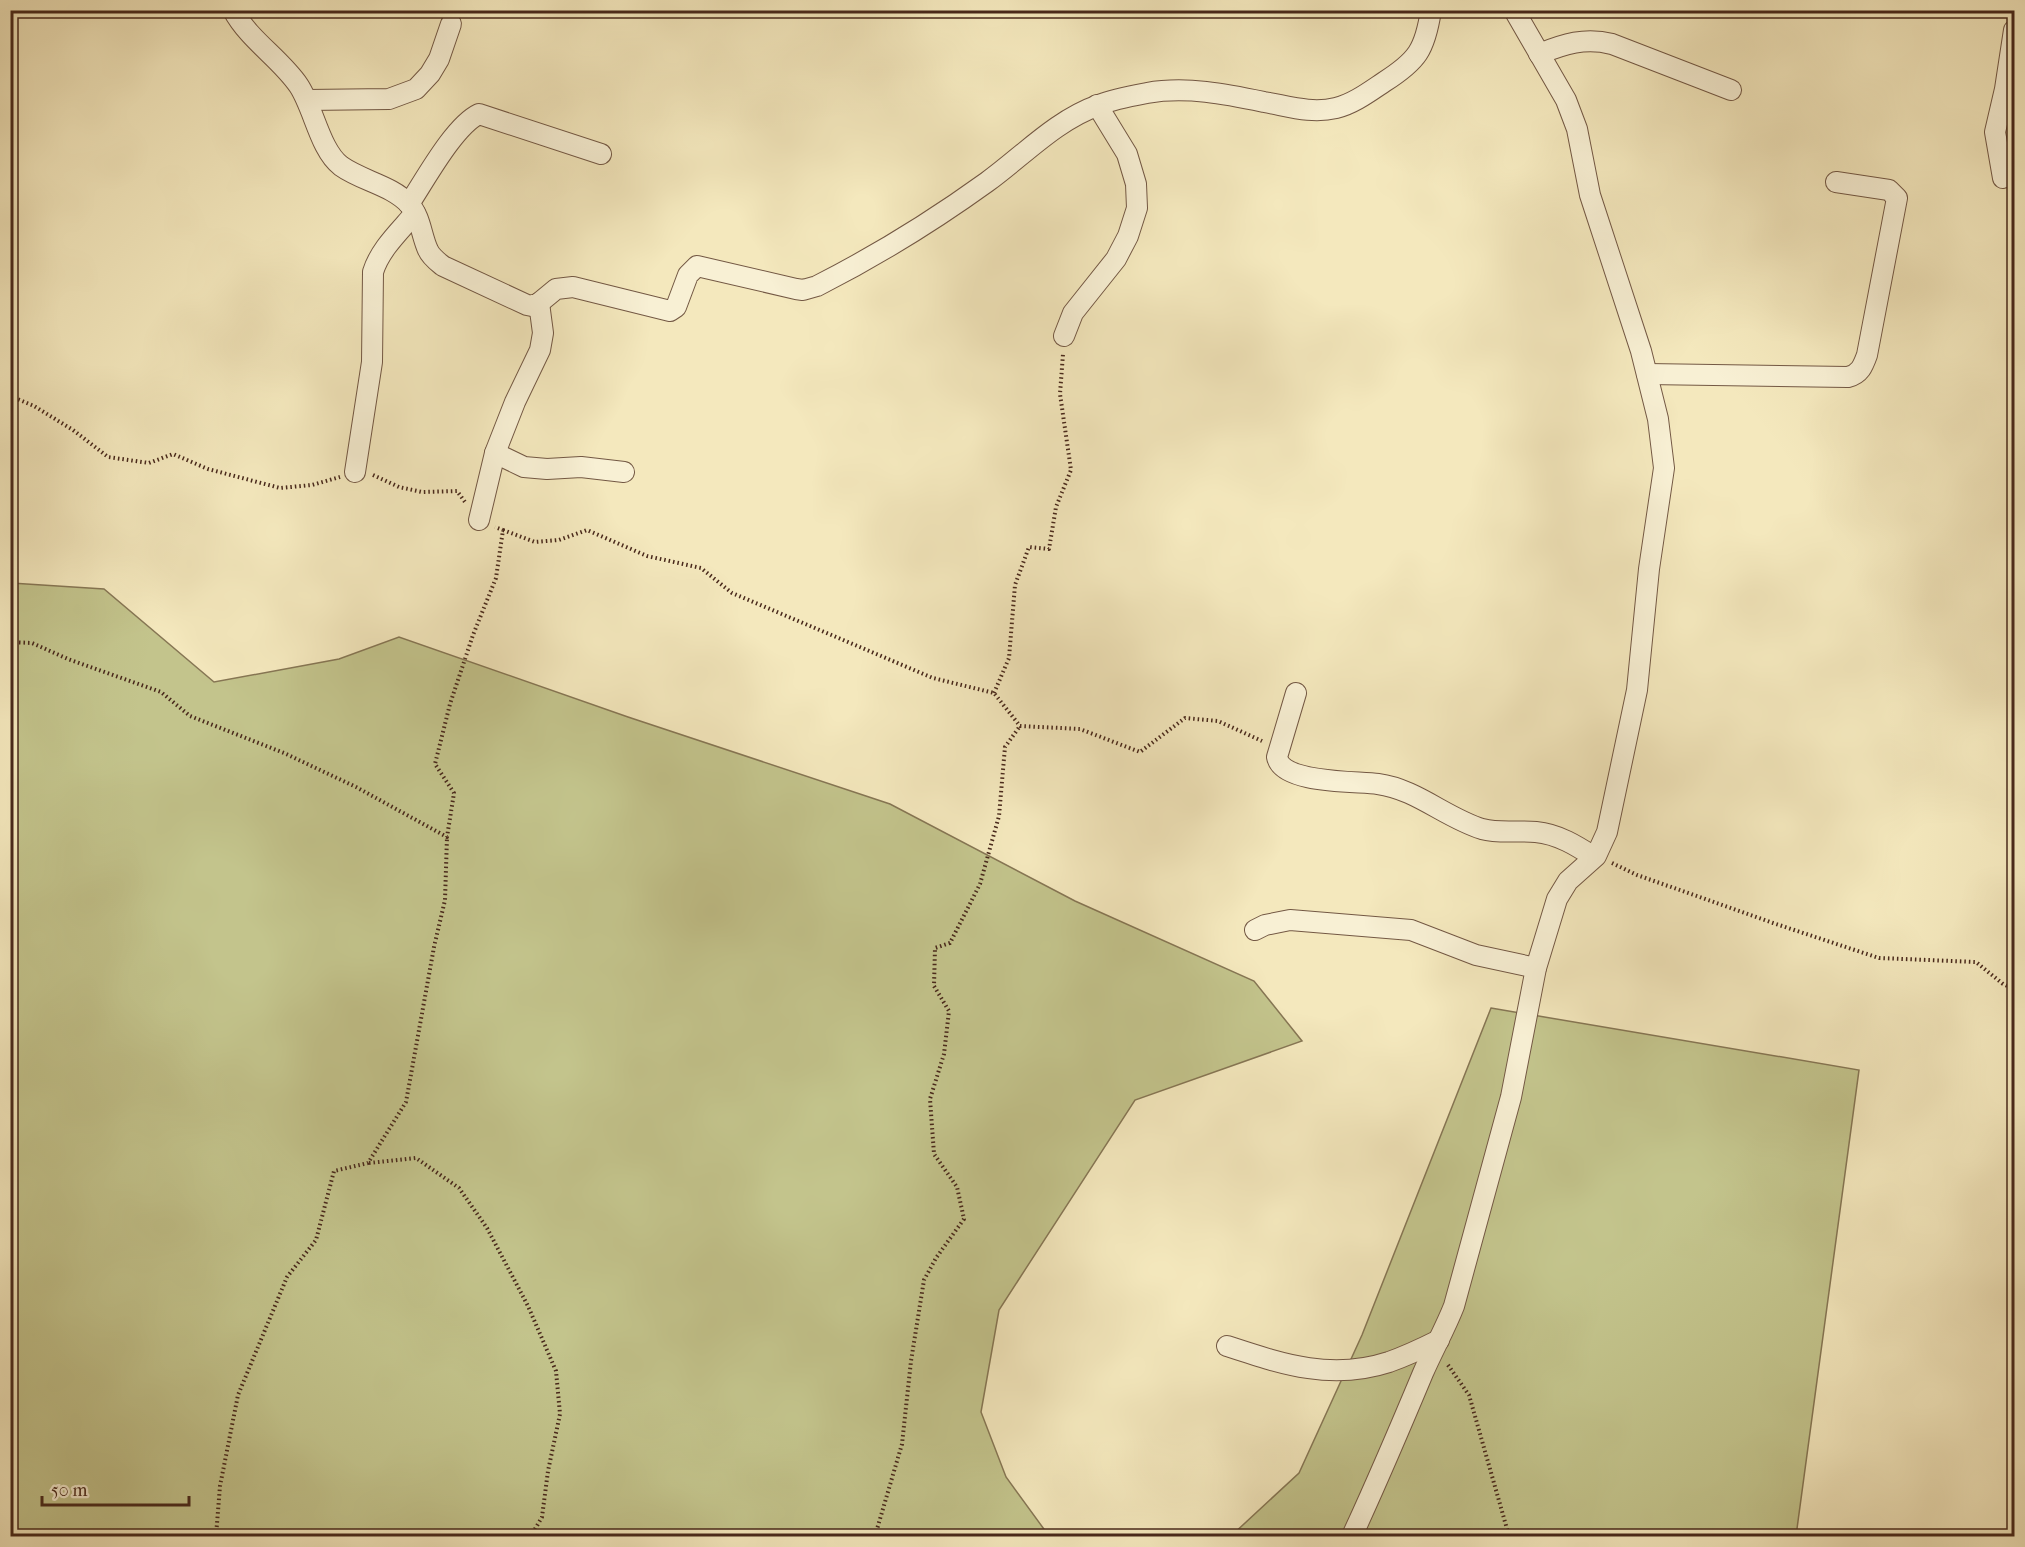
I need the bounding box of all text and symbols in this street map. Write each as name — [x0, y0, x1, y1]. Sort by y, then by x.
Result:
scale bar — [42, 1469, 189, 1507]
text: 50 m — [51, 1480, 88, 1501]

